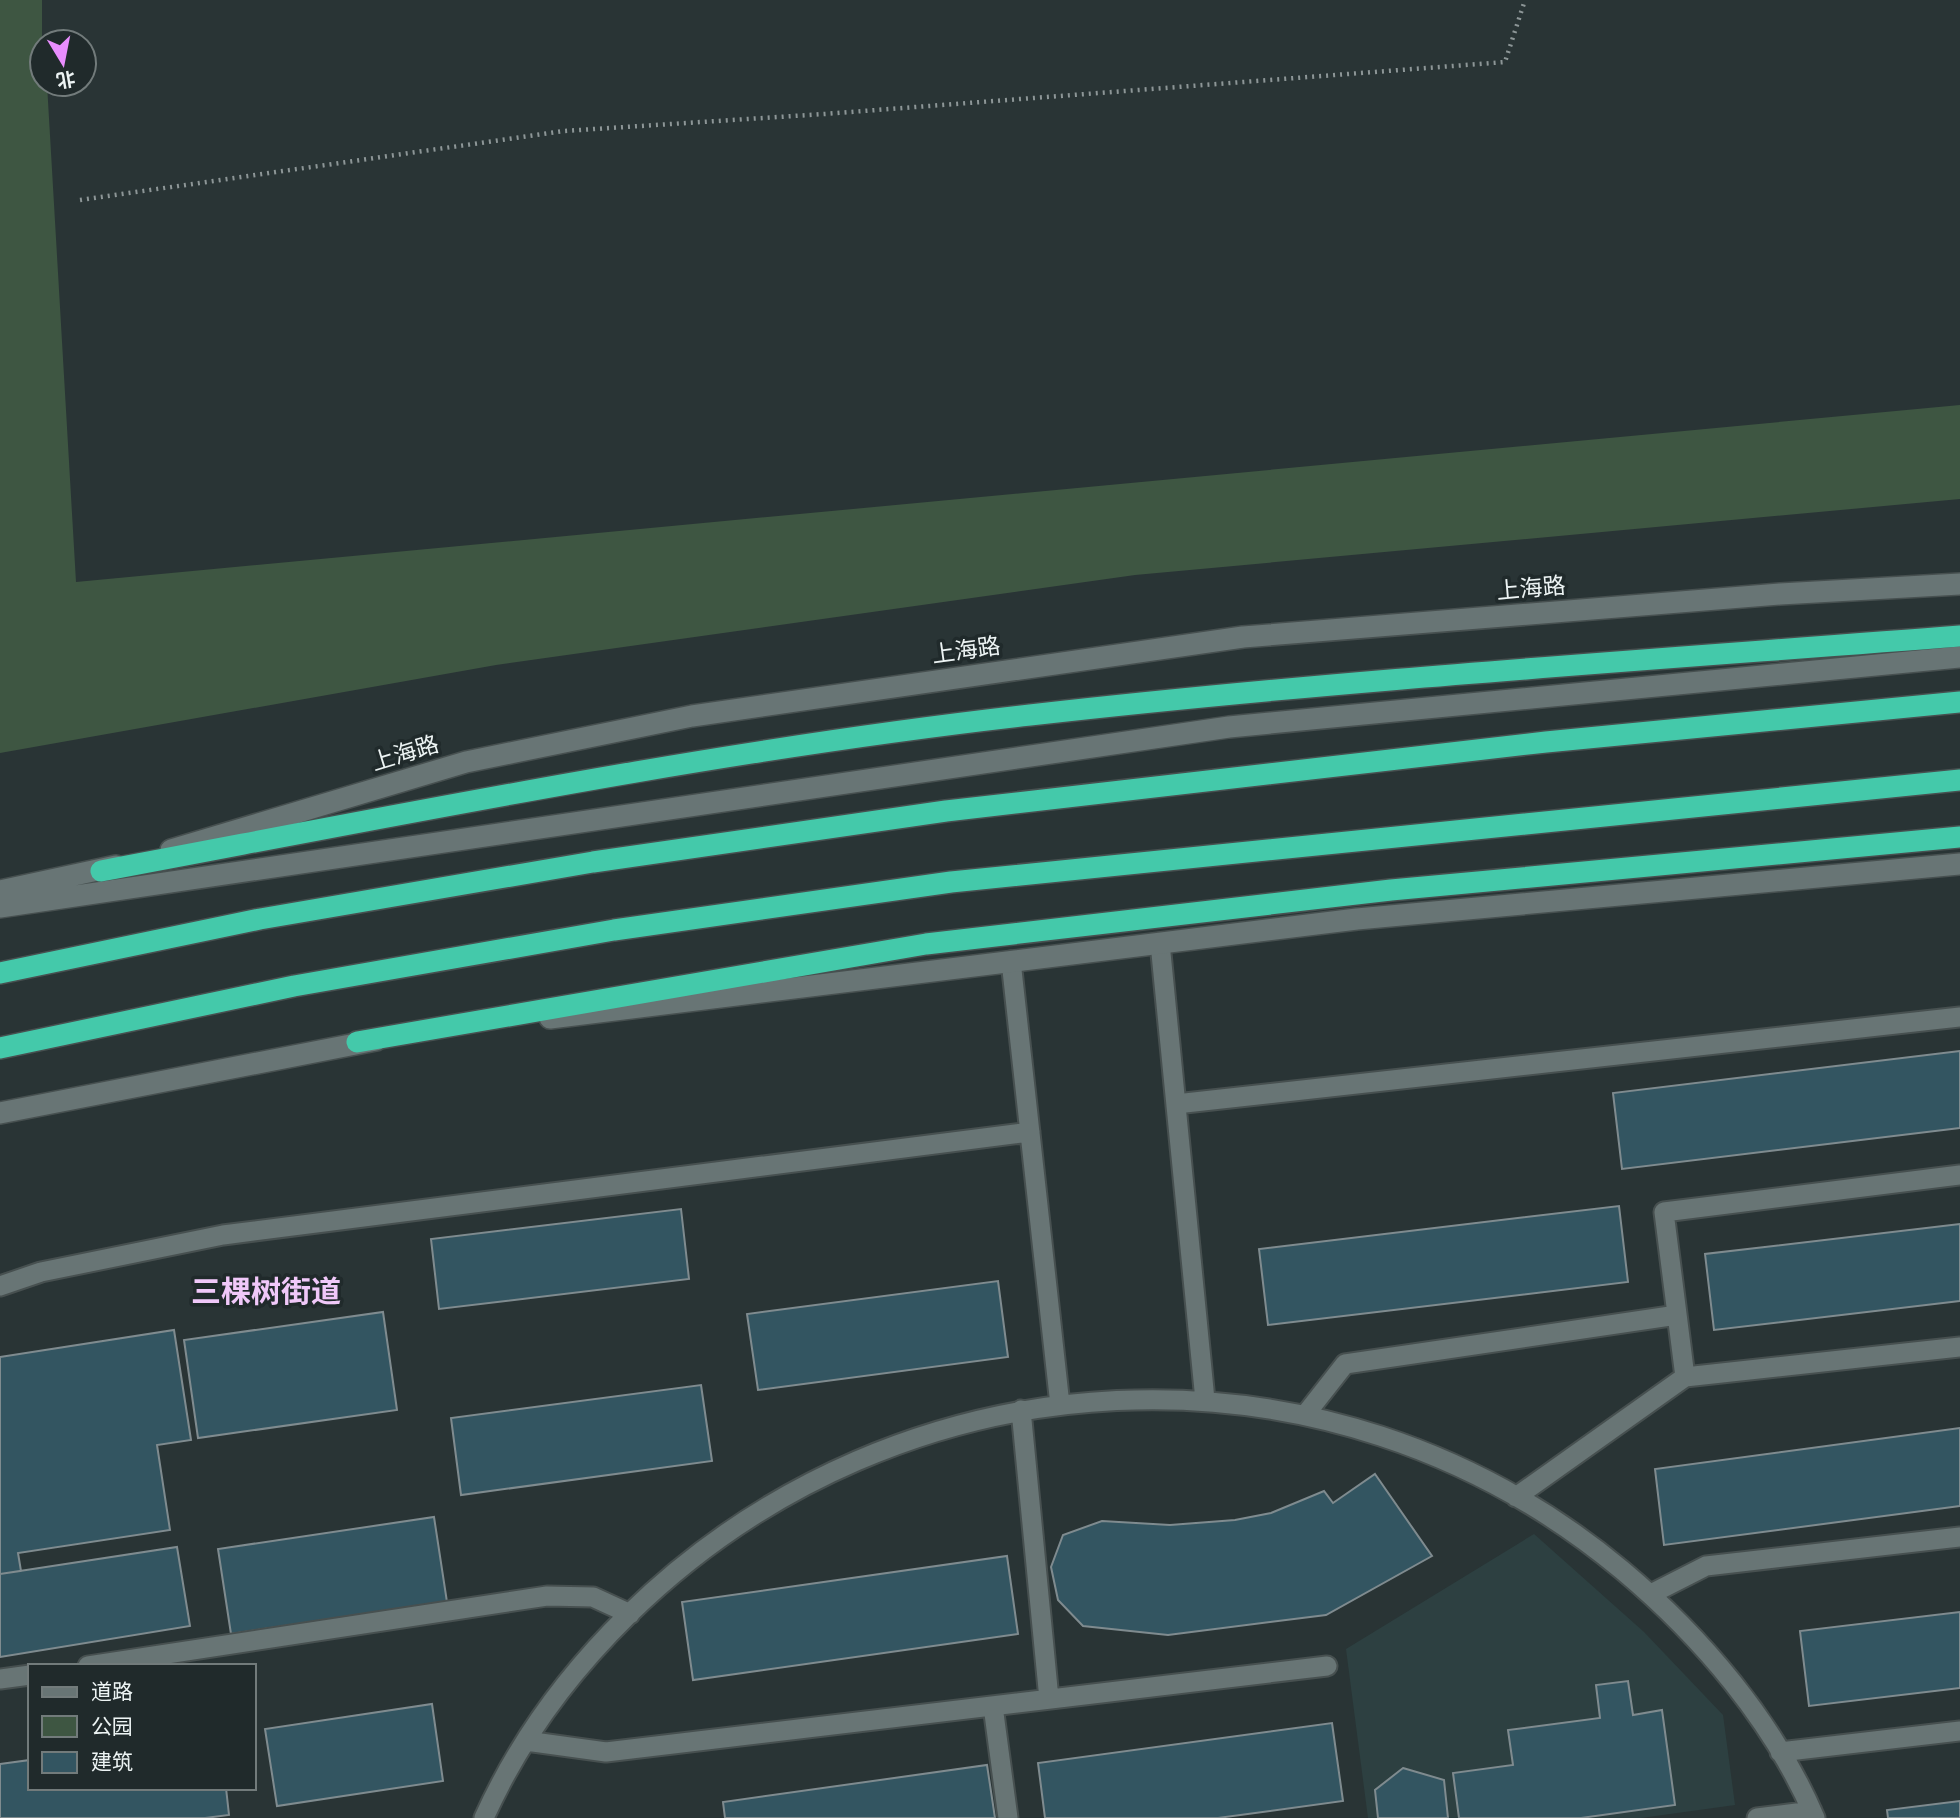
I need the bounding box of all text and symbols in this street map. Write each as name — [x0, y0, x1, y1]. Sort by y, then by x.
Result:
north arrow — [28, 28, 98, 98]
text: 北 — [54, 65, 78, 94]
street label: 上海路 — [1495, 568, 1567, 606]
street label: 上海路 — [929, 628, 1002, 670]
street label: 上海路 — [367, 727, 442, 777]
district label: 三棵树街道 — [191, 1270, 341, 1311]
legend — [28, 1664, 256, 1790]
text: 道路 — [91, 1677, 133, 1705]
text: 公园 — [91, 1712, 133, 1740]
text: 建筑 — [91, 1747, 133, 1775]

